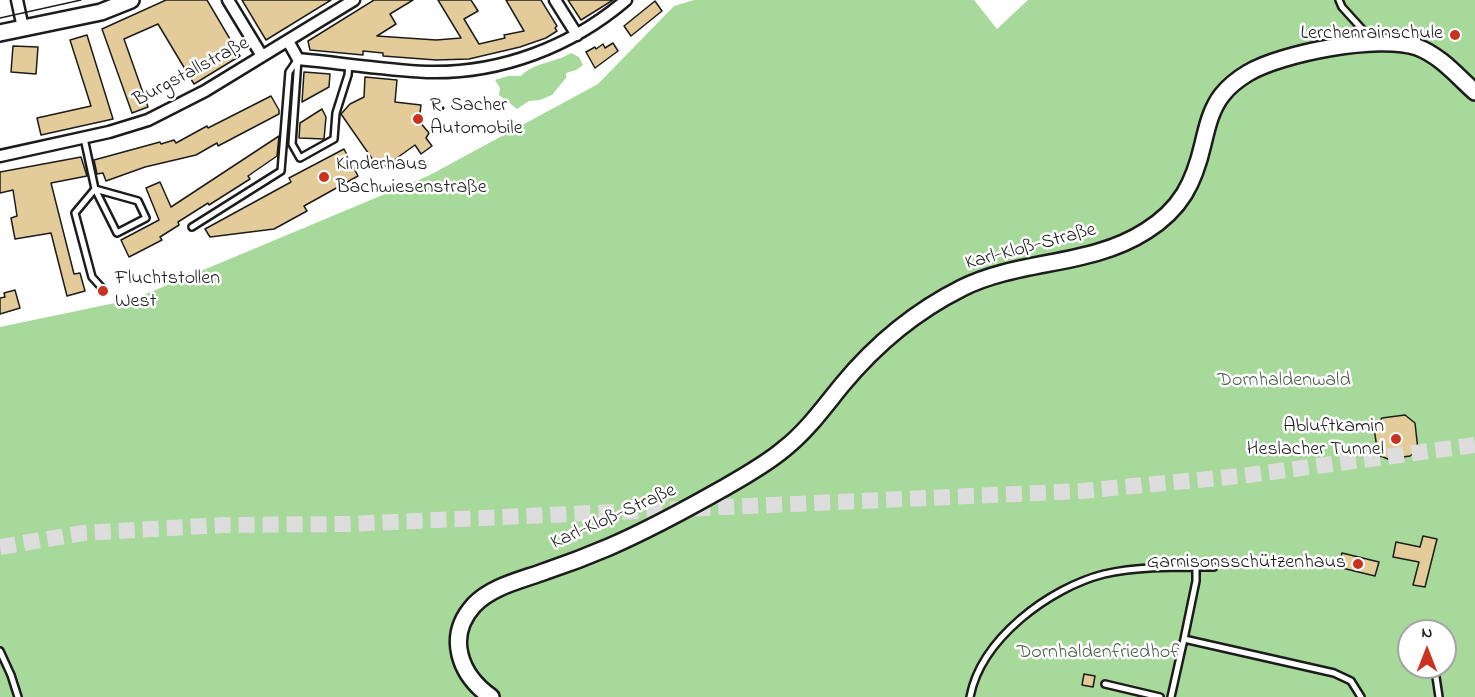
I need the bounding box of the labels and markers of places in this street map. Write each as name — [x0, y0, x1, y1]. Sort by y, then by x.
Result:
place label: Lerchenrainschule — [1301, 23, 1443, 47]
marker: Lerchenrainschule — [1448, 28, 1462, 42]
place label: R. Sacher Automobile — [430, 95, 523, 142]
marker: R. Sacher Automobile — [411, 112, 425, 126]
place label: Kinderhaus Bachwiesenstraße — [336, 154, 487, 201]
marker: Kinderhaus Bachwiesenstraße — [317, 170, 331, 184]
place label: Fluchtstollen West — [115, 268, 220, 315]
marker: Fluchtstollen West — [96, 284, 110, 298]
place label: Abluftkamin Heslacher Tunnel — [1247, 416, 1384, 463]
marker: Abluftkamin Heslacher Tunnel — [1389, 432, 1403, 446]
place label: Garnisonsschützenhaus — [1147, 552, 1346, 576]
marker: Garnisonsschützenhaus — [1351, 557, 1365, 571]

